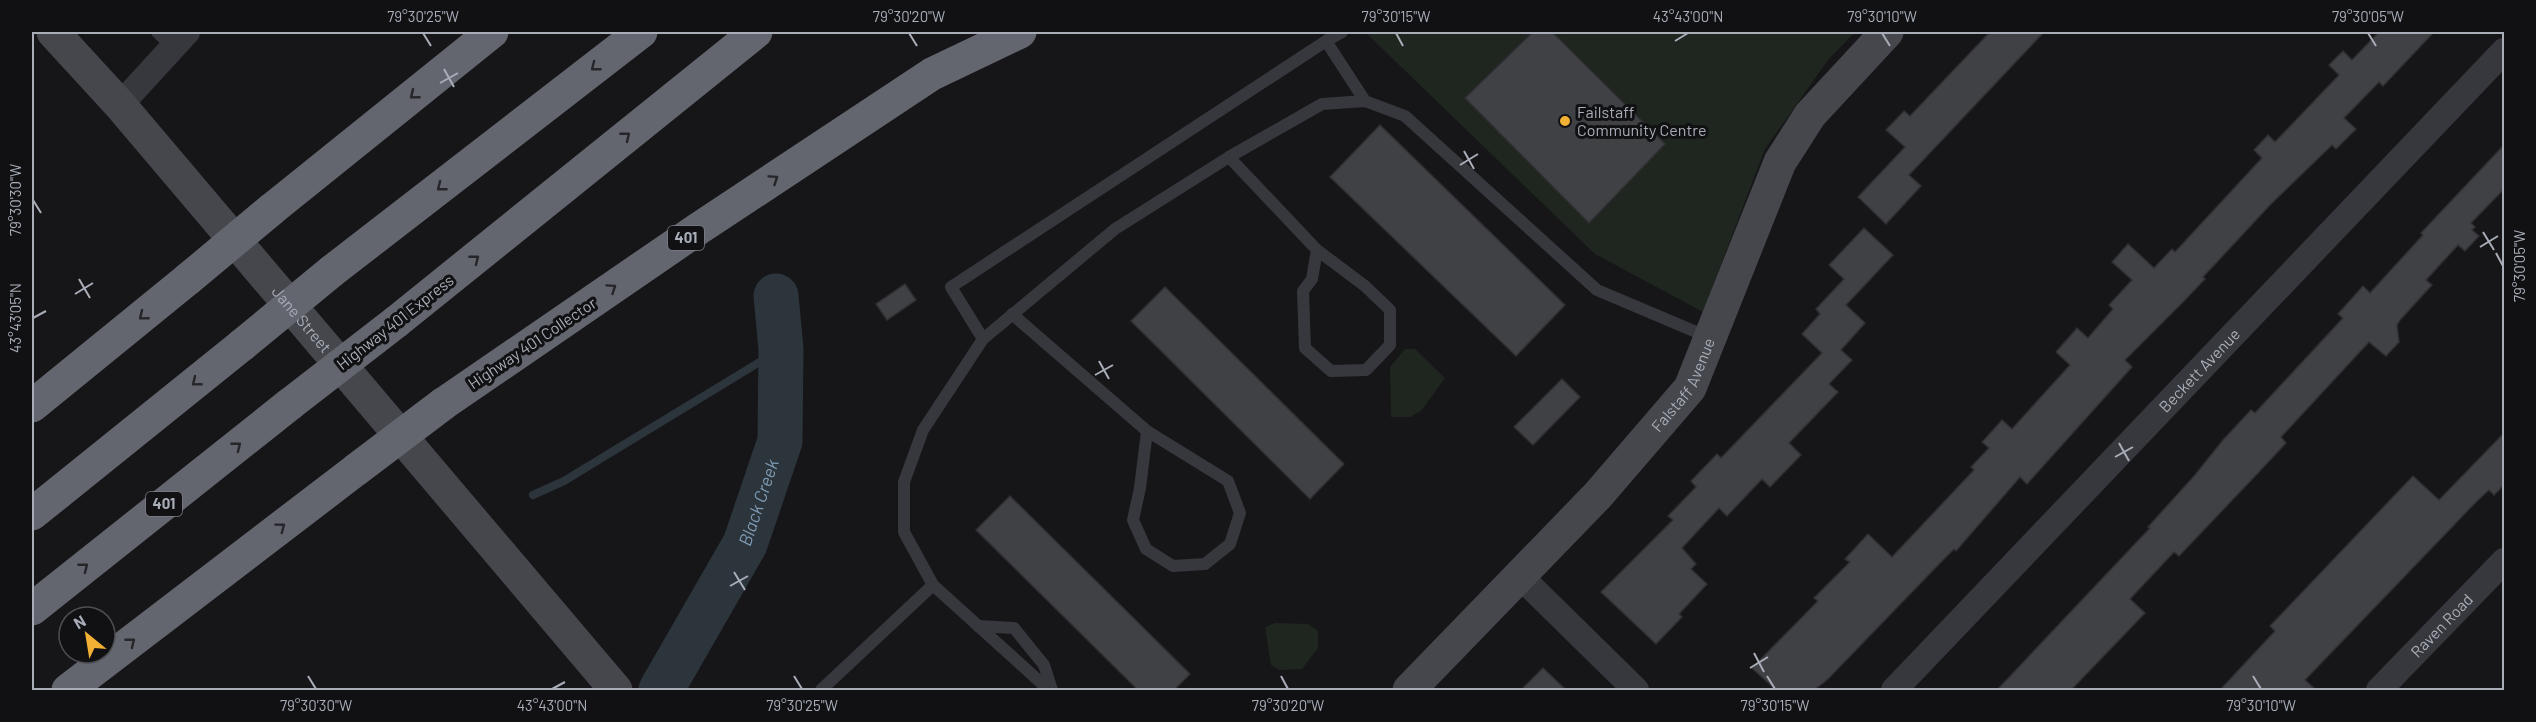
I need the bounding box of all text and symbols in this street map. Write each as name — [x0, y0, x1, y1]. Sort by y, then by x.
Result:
text: 79°30'25"W — [387, 7, 459, 25]
text: 79°30'20"W — [873, 7, 945, 25]
text: 79°30'15"W — [1362, 7, 1430, 25]
text: 43°43'00"N — [1653, 7, 1723, 25]
text: 79°30'10"W — [1847, 7, 1917, 25]
text: 79°30'05"W — [2332, 7, 2404, 25]
one-way arrow — [591, 60, 602, 71]
one-way arrow — [410, 87, 421, 98]
place label: Failstaff Community Centre — [1577, 102, 1707, 139]
marker: Failstaff Community Centre — [1558, 114, 1572, 128]
one-way arrow — [620, 133, 631, 144]
text: 79°30'30"W — [6, 164, 24, 236]
one-way arrow — [767, 175, 778, 186]
one-way arrow — [437, 179, 448, 190]
road number: 401 — [668, 226, 704, 250]
text: 79°30'05"W — [2510, 230, 2528, 302]
one-way arrow — [468, 255, 479, 266]
street label: Highway 401 Express — [332, 270, 457, 373]
street label: Jane Street — [268, 282, 336, 356]
text: 43°43'05"N — [6, 283, 24, 353]
one-way arrow — [606, 284, 617, 295]
street label: Highway 401 Collector — [464, 293, 600, 393]
one-way arrow — [139, 308, 150, 319]
street label: Beckett Avenue — [2154, 324, 2243, 416]
street label: Falstaff Avenue — [1647, 335, 1718, 435]
one-way arrow — [192, 374, 203, 385]
one-way arrow — [230, 443, 241, 454]
water label: Black Creek — [733, 456, 783, 549]
road number: 401 — [146, 492, 182, 516]
one-way arrow — [275, 523, 286, 534]
one-way arrow — [77, 564, 88, 575]
street label: Raven Road — [2406, 589, 2476, 661]
north arrow — [57, 605, 117, 665]
text: N — [70, 611, 89, 632]
one-way arrow — [125, 638, 136, 649]
text: 79°30'30"W — [280, 696, 352, 714]
text: 43°43'00"N — [517, 696, 587, 714]
text: 79°30'25"W — [766, 696, 838, 714]
text: 79°30'20"W — [1252, 696, 1324, 714]
text: 79°30'15"W — [1741, 696, 1809, 714]
text: 79°30'10"W — [2226, 696, 2296, 714]

